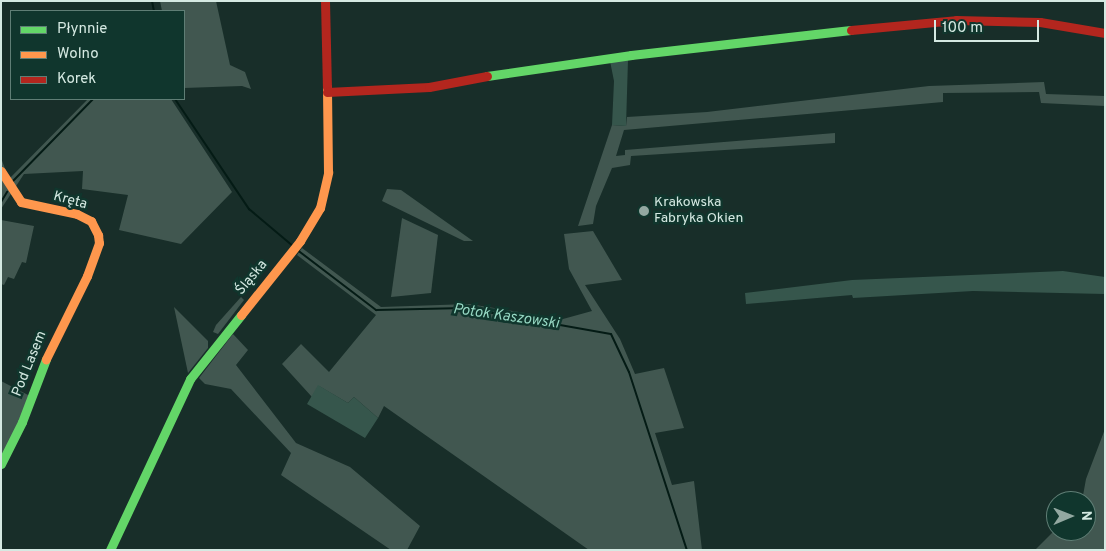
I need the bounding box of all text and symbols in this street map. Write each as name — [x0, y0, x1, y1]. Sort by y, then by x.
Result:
legend — [10, 10, 185, 100]
scale bar — [936, 10, 1041, 42]
text: 100 m — [942, 19, 983, 38]
text: Płynnie — [57, 20, 107, 39]
text: Wolno — [57, 45, 99, 64]
text: Korek — [57, 70, 96, 89]
street label: Kręta — [51, 188, 89, 214]
place label: Krakowska Fabryka Okien — [654, 195, 743, 228]
marker: Krakowska Fabryka Okien — [638, 205, 650, 217]
street label: Śląska — [233, 257, 271, 299]
water label: Potok Kaszowski — [452, 301, 560, 333]
street label: Pod Lasem — [9, 329, 51, 399]
north arrow — [1046, 491, 1096, 541]
text: N — [1077, 511, 1094, 521]

